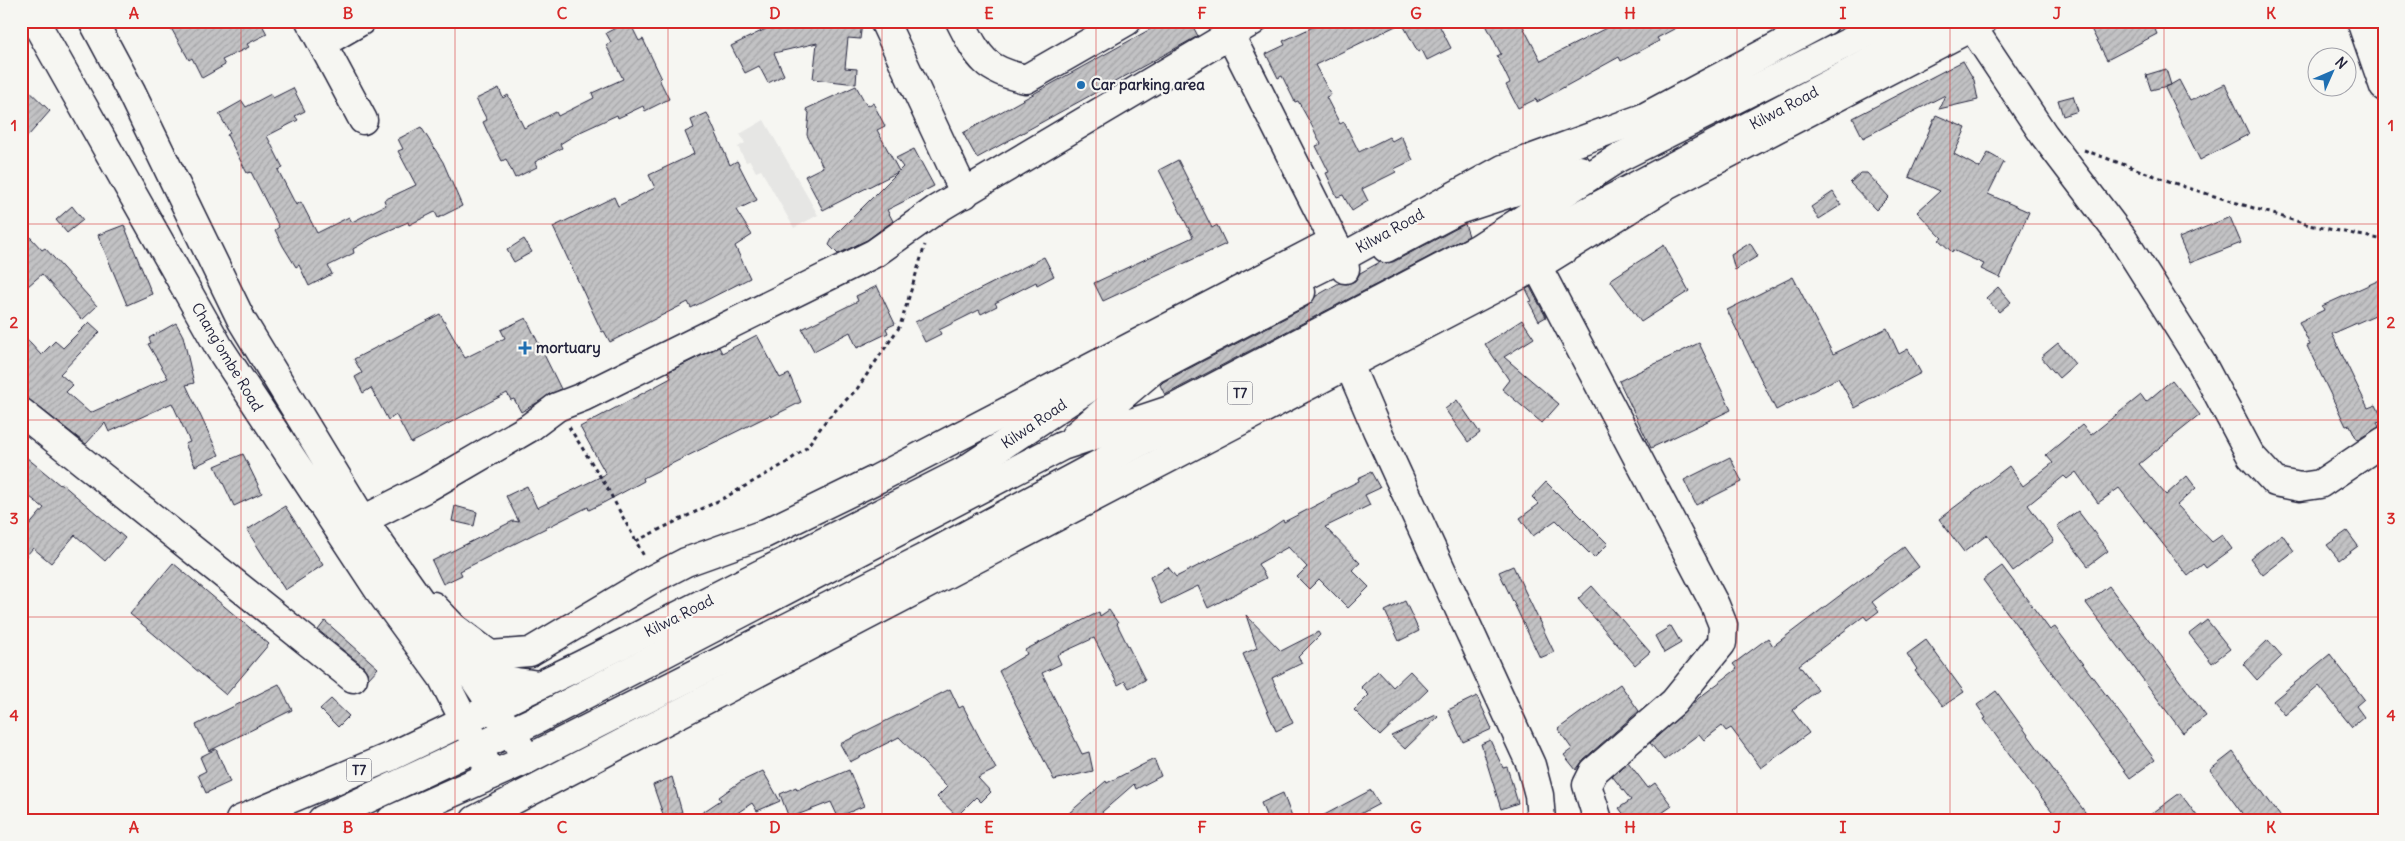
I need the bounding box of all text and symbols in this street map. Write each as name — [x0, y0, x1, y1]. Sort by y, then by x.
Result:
text: A — [129, 3, 139, 23]
text: B — [343, 3, 354, 23]
text: C — [557, 3, 568, 23]
text: D — [769, 3, 781, 23]
text: E — [984, 3, 994, 23]
text: F — [1197, 3, 1207, 23]
text: G — [1410, 3, 1422, 23]
text: H — [1624, 3, 1636, 23]
text: I — [1840, 3, 1847, 23]
text: J — [2053, 3, 2062, 23]
text: K — [2266, 3, 2276, 23]
north arrow — [2308, 48, 2358, 98]
text: N — [2331, 53, 2351, 73]
place label: Car parking area — [1091, 75, 1205, 95]
marker: Car parking area — [1075, 79, 1087, 91]
street label: Kilwa Road — [1746, 81, 1822, 134]
text: 1 — [11, 115, 17, 135]
text: 1 — [2388, 115, 2394, 135]
street label: Kilwa Road — [1352, 204, 1427, 257]
street label: Chang'ombe Road — [187, 299, 267, 415]
text: 2 — [10, 312, 19, 332]
text: 2 — [2387, 312, 2396, 332]
place label: mortuary — [536, 338, 601, 358]
marker: mortuary — [518, 341, 532, 355]
road number: T7 — [1228, 382, 1252, 404]
street label: Kilwa Road — [997, 395, 1070, 452]
text: 3 — [9, 508, 19, 528]
text: 3 — [2386, 508, 2396, 528]
street label: Kilwa Road — [641, 590, 717, 641]
text: 4 — [9, 705, 19, 725]
text: 4 — [2386, 705, 2396, 725]
road number: T7 — [346, 758, 372, 782]
text: A — [129, 817, 139, 837]
text: B — [343, 817, 354, 837]
text: C — [557, 817, 568, 837]
text: D — [769, 817, 781, 837]
text: E — [984, 817, 994, 837]
text: F — [1197, 817, 1207, 837]
text: G — [1410, 817, 1422, 837]
text: H — [1624, 817, 1636, 837]
text: I — [1840, 817, 1847, 837]
text: J — [2053, 817, 2062, 837]
text: K — [2266, 817, 2276, 837]

